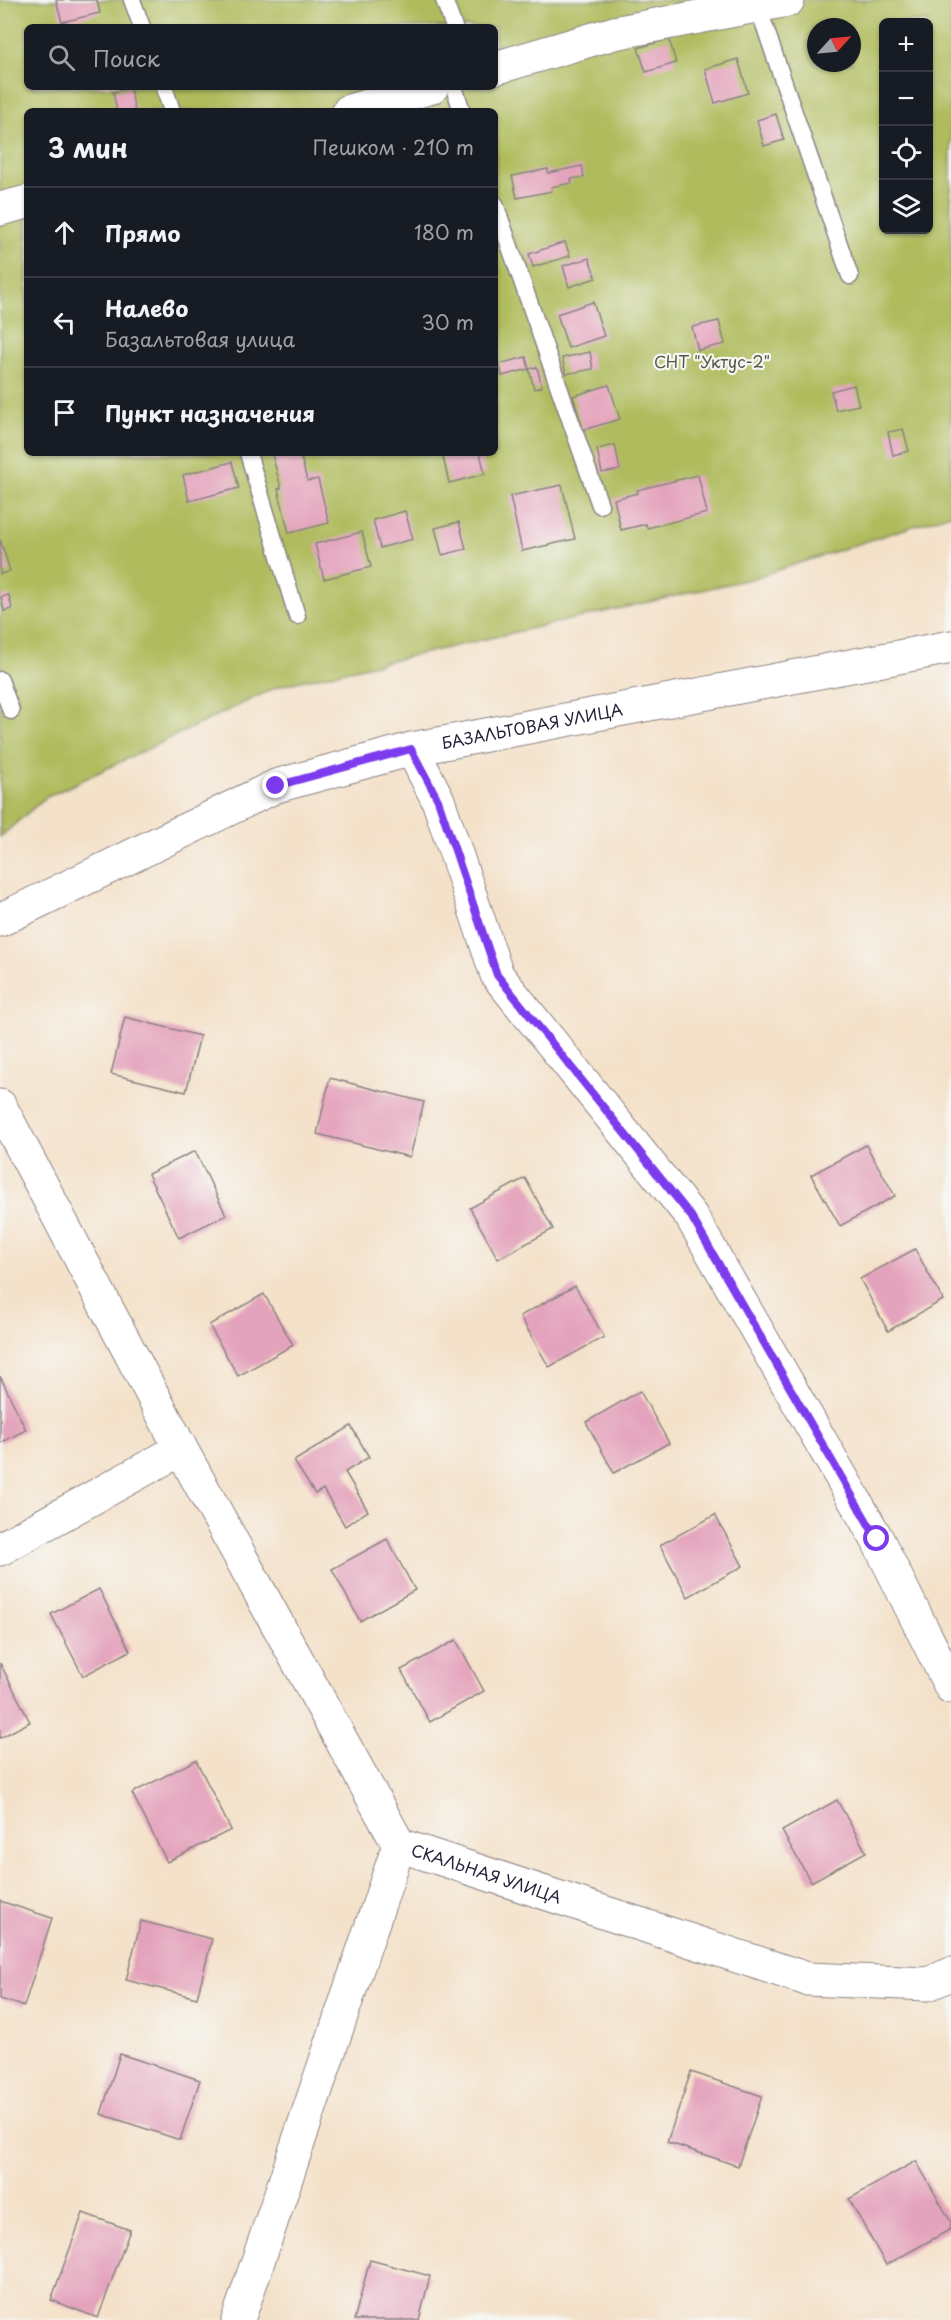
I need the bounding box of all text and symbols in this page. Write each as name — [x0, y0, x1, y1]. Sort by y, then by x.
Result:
north arrow — [807, 18, 861, 72]
map controls — [879, 18, 933, 234]
button: + — [879, 18, 933, 72]
search box — [24, 24, 498, 90]
icon: search — [45, 41, 78, 74]
text: Поиск — [93, 41, 160, 74]
button: − — [879, 72, 933, 126]
button: locate — [879, 126, 933, 180]
text: 3 мин — [48, 128, 128, 167]
text: Пешком · 210 m — [313, 132, 474, 162]
button: layers — [879, 180, 933, 234]
icon: ahead — [48, 216, 81, 249]
text: Прямо — [105, 216, 180, 249]
text: 180 m — [414, 217, 474, 247]
text: Налево — [105, 291, 188, 324]
icon: left — [48, 306, 81, 339]
text: 30 m — [421, 307, 474, 337]
text: Базальтовая улица — [105, 324, 295, 354]
park label: СНТ "Уктус-2" — [654, 349, 770, 373]
icon: arrive — [48, 396, 81, 429]
text: Пункт назначения — [105, 396, 315, 429]
street label: БАЗАЛЬТОВАЯ УЛИЦА — [439, 696, 625, 754]
route end — [262, 772, 288, 798]
route start — [863, 1525, 889, 1551]
street label: СКАЛЬНАЯ УЛИЦА — [408, 1837, 565, 1909]

